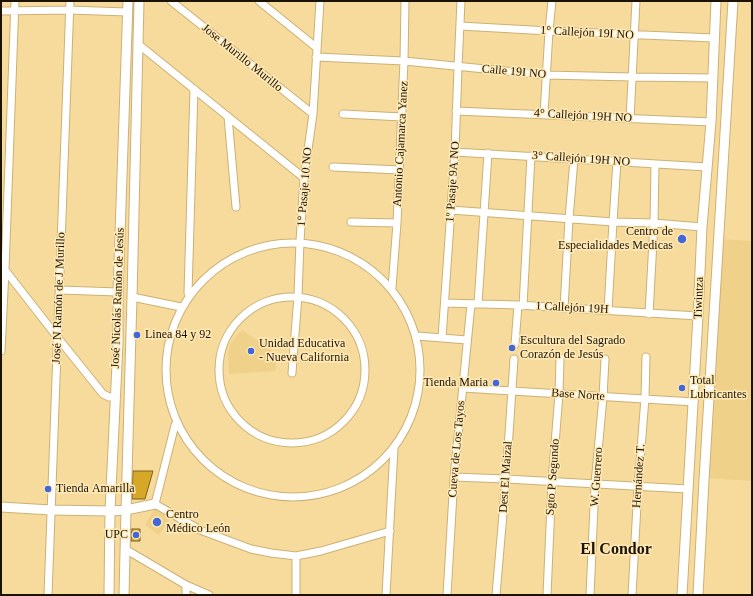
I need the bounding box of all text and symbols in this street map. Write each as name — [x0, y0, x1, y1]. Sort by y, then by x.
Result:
street label: Jose Murillo Murillo — [199, 21, 285, 95]
street label: 1° Callejón 19I NO — [540, 23, 634, 43]
street label: Calle 19I NO — [481, 62, 547, 82]
street label: Antonio Cajamarca Yanez — [391, 81, 411, 207]
street label: 4° Callejón 19H NO — [533, 106, 633, 126]
street label: 1º Pasaje 9A NO — [443, 141, 463, 223]
street label: 1° Pasaje 10 NO — [294, 147, 316, 227]
street label: 3° Callejón 19H NO — [531, 148, 631, 170]
place label: Centro de Especialidades Medicas — [558, 225, 673, 253]
street label: José Nicolás Ramón de Jesús — [108, 227, 128, 369]
street label: José N Ramón de J Murillo — [50, 232, 68, 364]
marker: Centro de Especialidades Medicas — [676, 233, 688, 245]
street label: Tiwintza — [691, 277, 707, 319]
street label: 1 Callejón 19H — [535, 299, 609, 317]
place label: Linea 84 y 92 — [145, 328, 211, 342]
marker: Linea 84 y 92 — [132, 330, 142, 340]
place label: Escultura del Sagrado Corazón de Jesús — [520, 334, 625, 362]
place label: Unidad Educativa - Nueva California — [259, 337, 349, 365]
marker: Escultura del Sagrado Corazón de Jesús — [507, 343, 517, 353]
marker: Unidad Educativa - Nueva California — [246, 346, 256, 356]
place label: Total Lubricantes — [690, 374, 747, 402]
place label: Tienda Maria — [423, 376, 488, 390]
marker: Tienda Maria — [491, 378, 501, 388]
marker: Total Lubricantes — [677, 383, 687, 393]
street label: Base Norte — [551, 386, 605, 404]
street label: Cueva de Los Tayos — [446, 400, 468, 498]
street label: Sgto P Segundo — [543, 438, 563, 516]
street label: Dest El Maizal — [496, 441, 516, 513]
street label: Hernández T. — [630, 443, 648, 509]
street label: W. Guerrero — [588, 447, 606, 507]
place label: Tienda Amarilla — [56, 482, 135, 496]
marker: Tienda Amarilla — [43, 484, 53, 494]
place label: Centro Médico León — [166, 508, 230, 536]
marker: Centro Médico León — [151, 516, 163, 528]
place label: UPC — [105, 528, 128, 542]
marker: UPC — [131, 530, 141, 540]
district label: El Condor — [580, 540, 652, 560]

